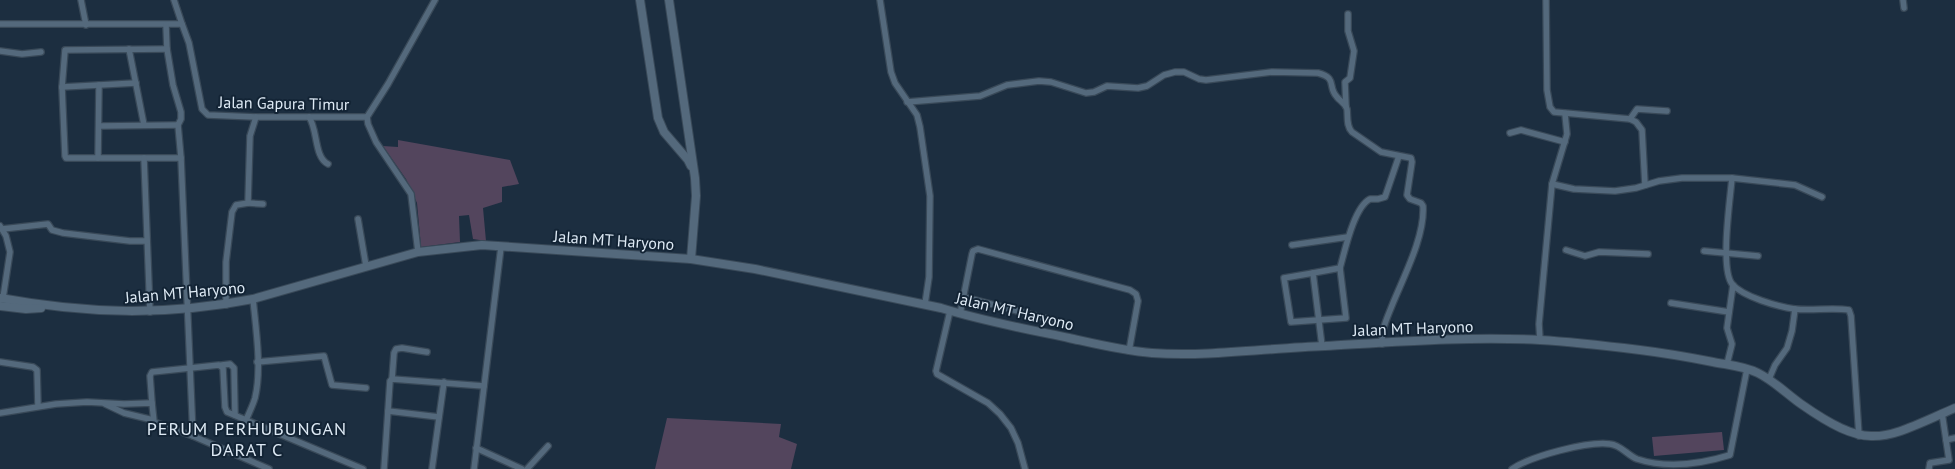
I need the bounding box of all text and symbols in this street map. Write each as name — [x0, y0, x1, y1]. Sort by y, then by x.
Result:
street label: Jalan Gapura Timur — [218, 92, 350, 114]
street label: Jalan MT Haryono — [552, 226, 675, 254]
street label: Jalan MT Haryono — [123, 277, 246, 307]
street label: Jalan MT Haryono — [953, 287, 1076, 334]
street label: Jalan MT Haryono — [1351, 316, 1474, 340]
district label: PERUM PERHUBUNGAN DARAT C — [147, 417, 347, 461]

